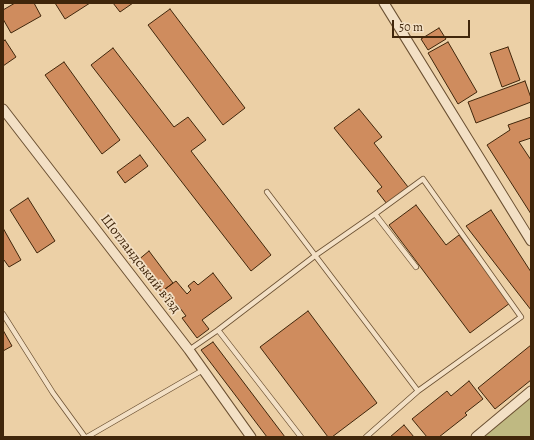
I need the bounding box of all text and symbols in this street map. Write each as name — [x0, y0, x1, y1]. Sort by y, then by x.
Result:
scale bar — [394, 12, 472, 38]
text: 50 m — [399, 19, 423, 35]
street label: Шотландський в'їзд — [96, 211, 184, 317]

